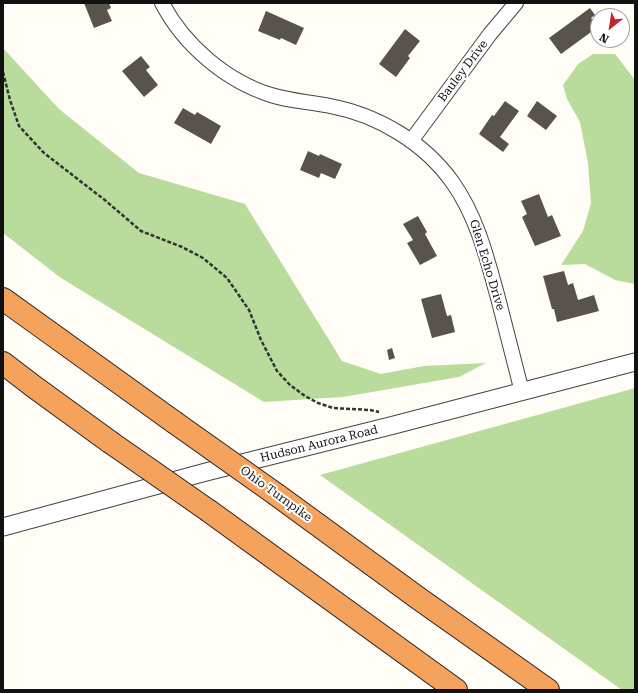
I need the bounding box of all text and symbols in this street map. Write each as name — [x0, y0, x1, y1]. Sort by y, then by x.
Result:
north arrow — [590, 8, 630, 48]
text: N — [597, 30, 611, 46]
street label: Bauley Drive — [435, 37, 491, 105]
street label: Glen Echo Drive — [466, 218, 508, 312]
street label: Hudson Aurora Road — [259, 422, 379, 466]
street label: Ohio Turnpike — [237, 463, 315, 525]

